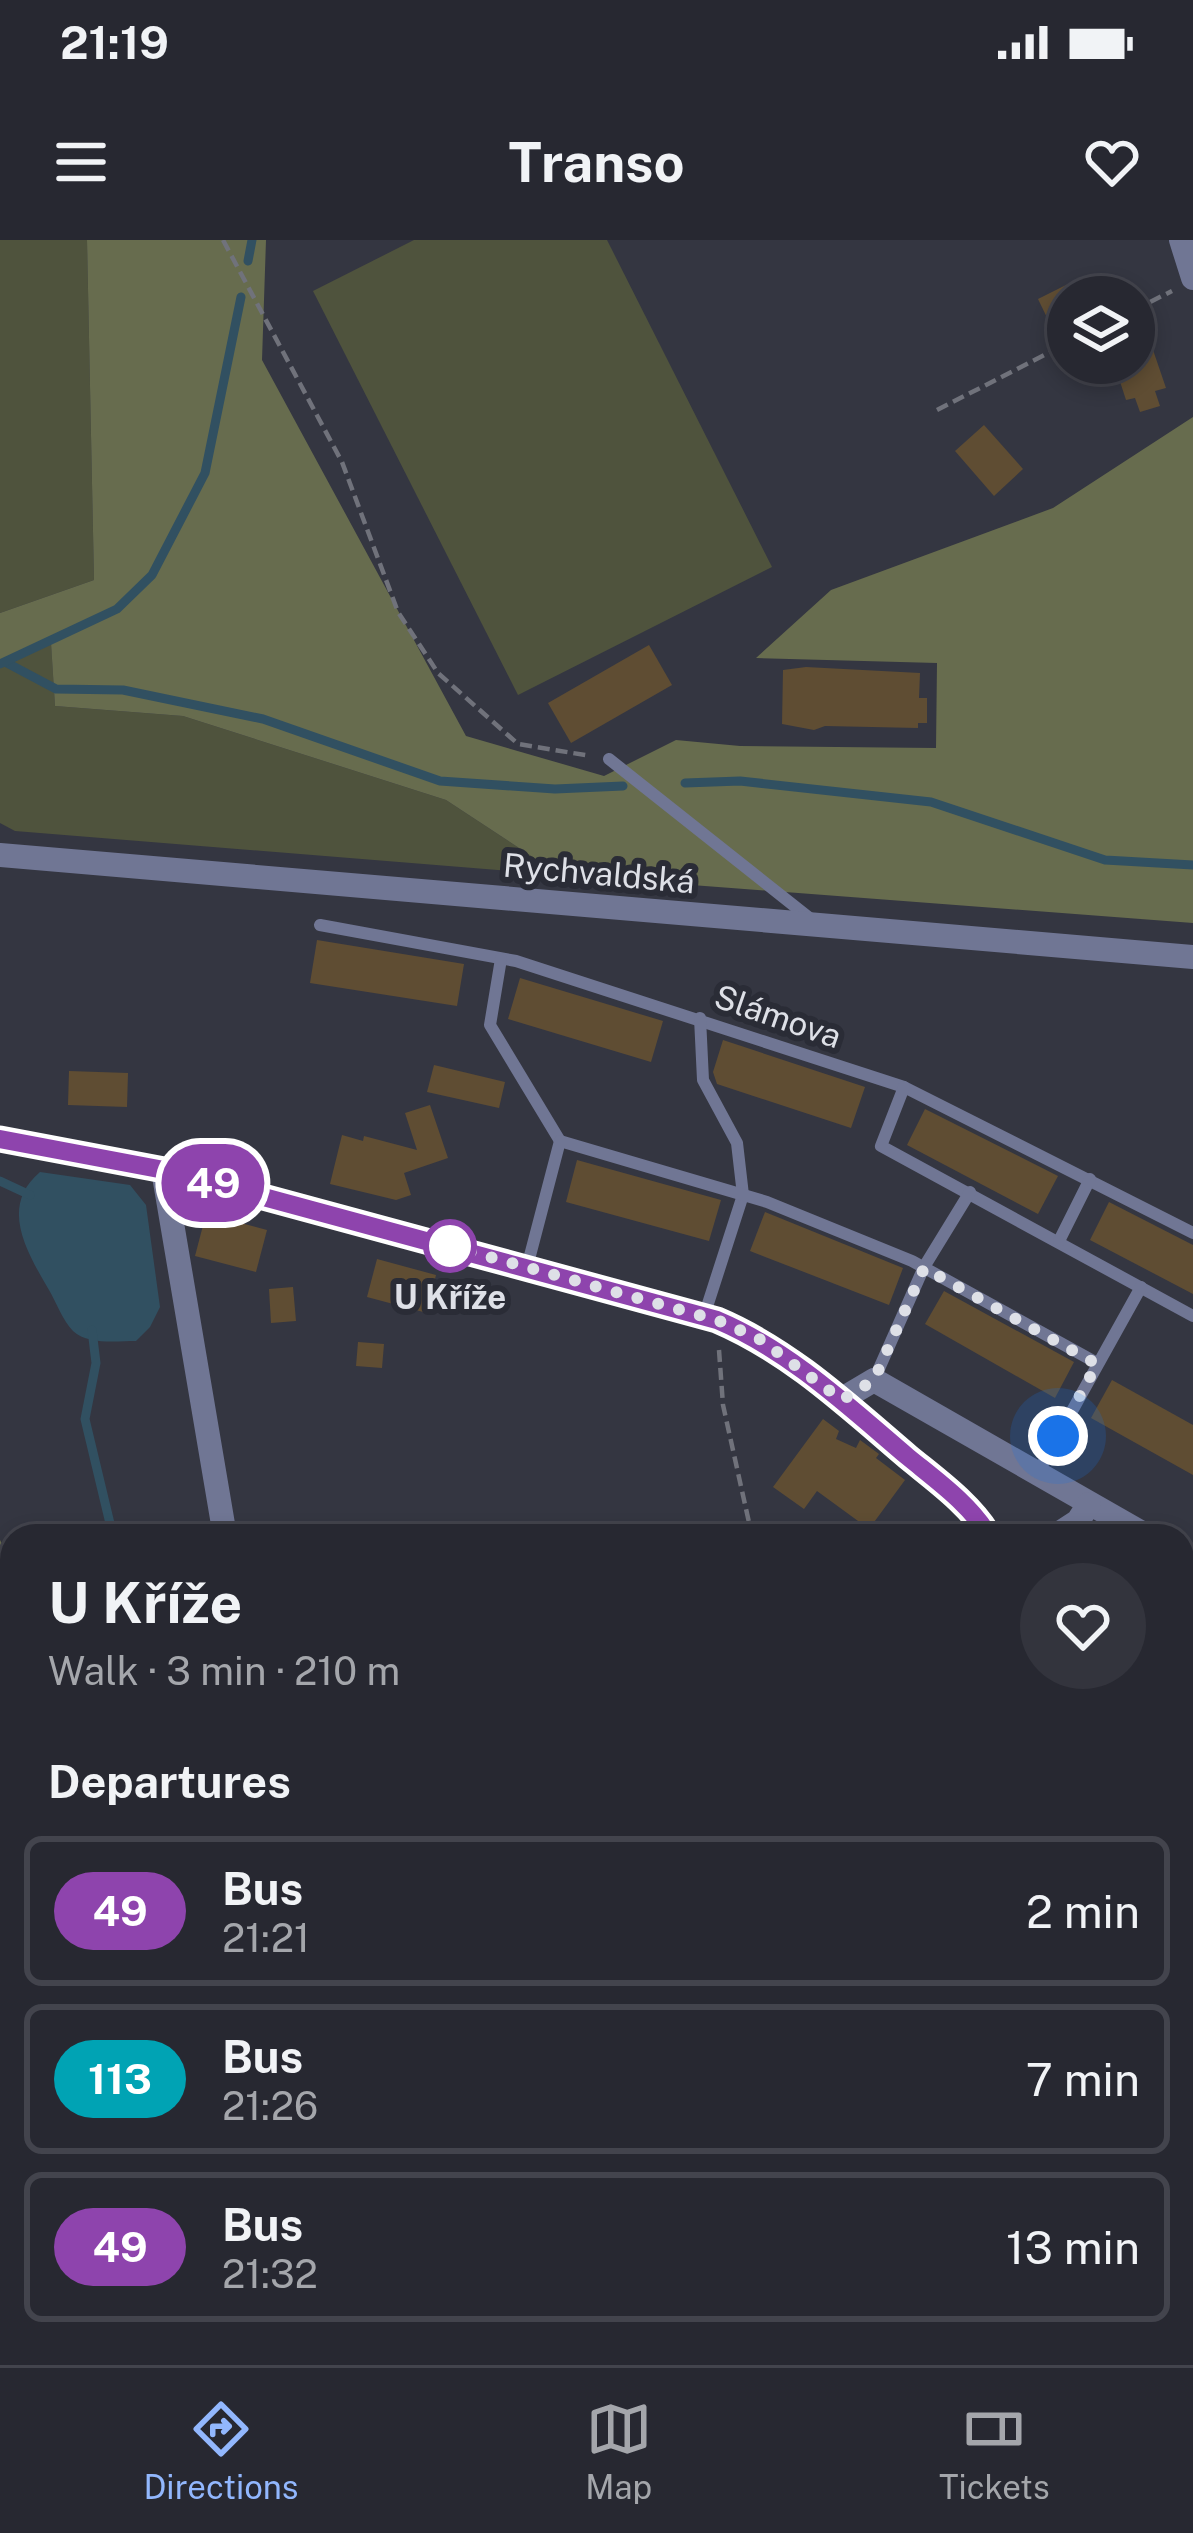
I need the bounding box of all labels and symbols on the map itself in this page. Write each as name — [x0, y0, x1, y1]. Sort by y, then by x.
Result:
street label: Rychvaldská — [502, 846, 696, 900]
street label: Slámova — [710, 977, 846, 1055]
line badge: 49 — [159, 1144, 267, 1222]
marker: U Kříže — [425, 1221, 475, 1271]
place label: U Kříže — [394, 1278, 506, 1316]
your location — [1028, 1406, 1088, 1466]

